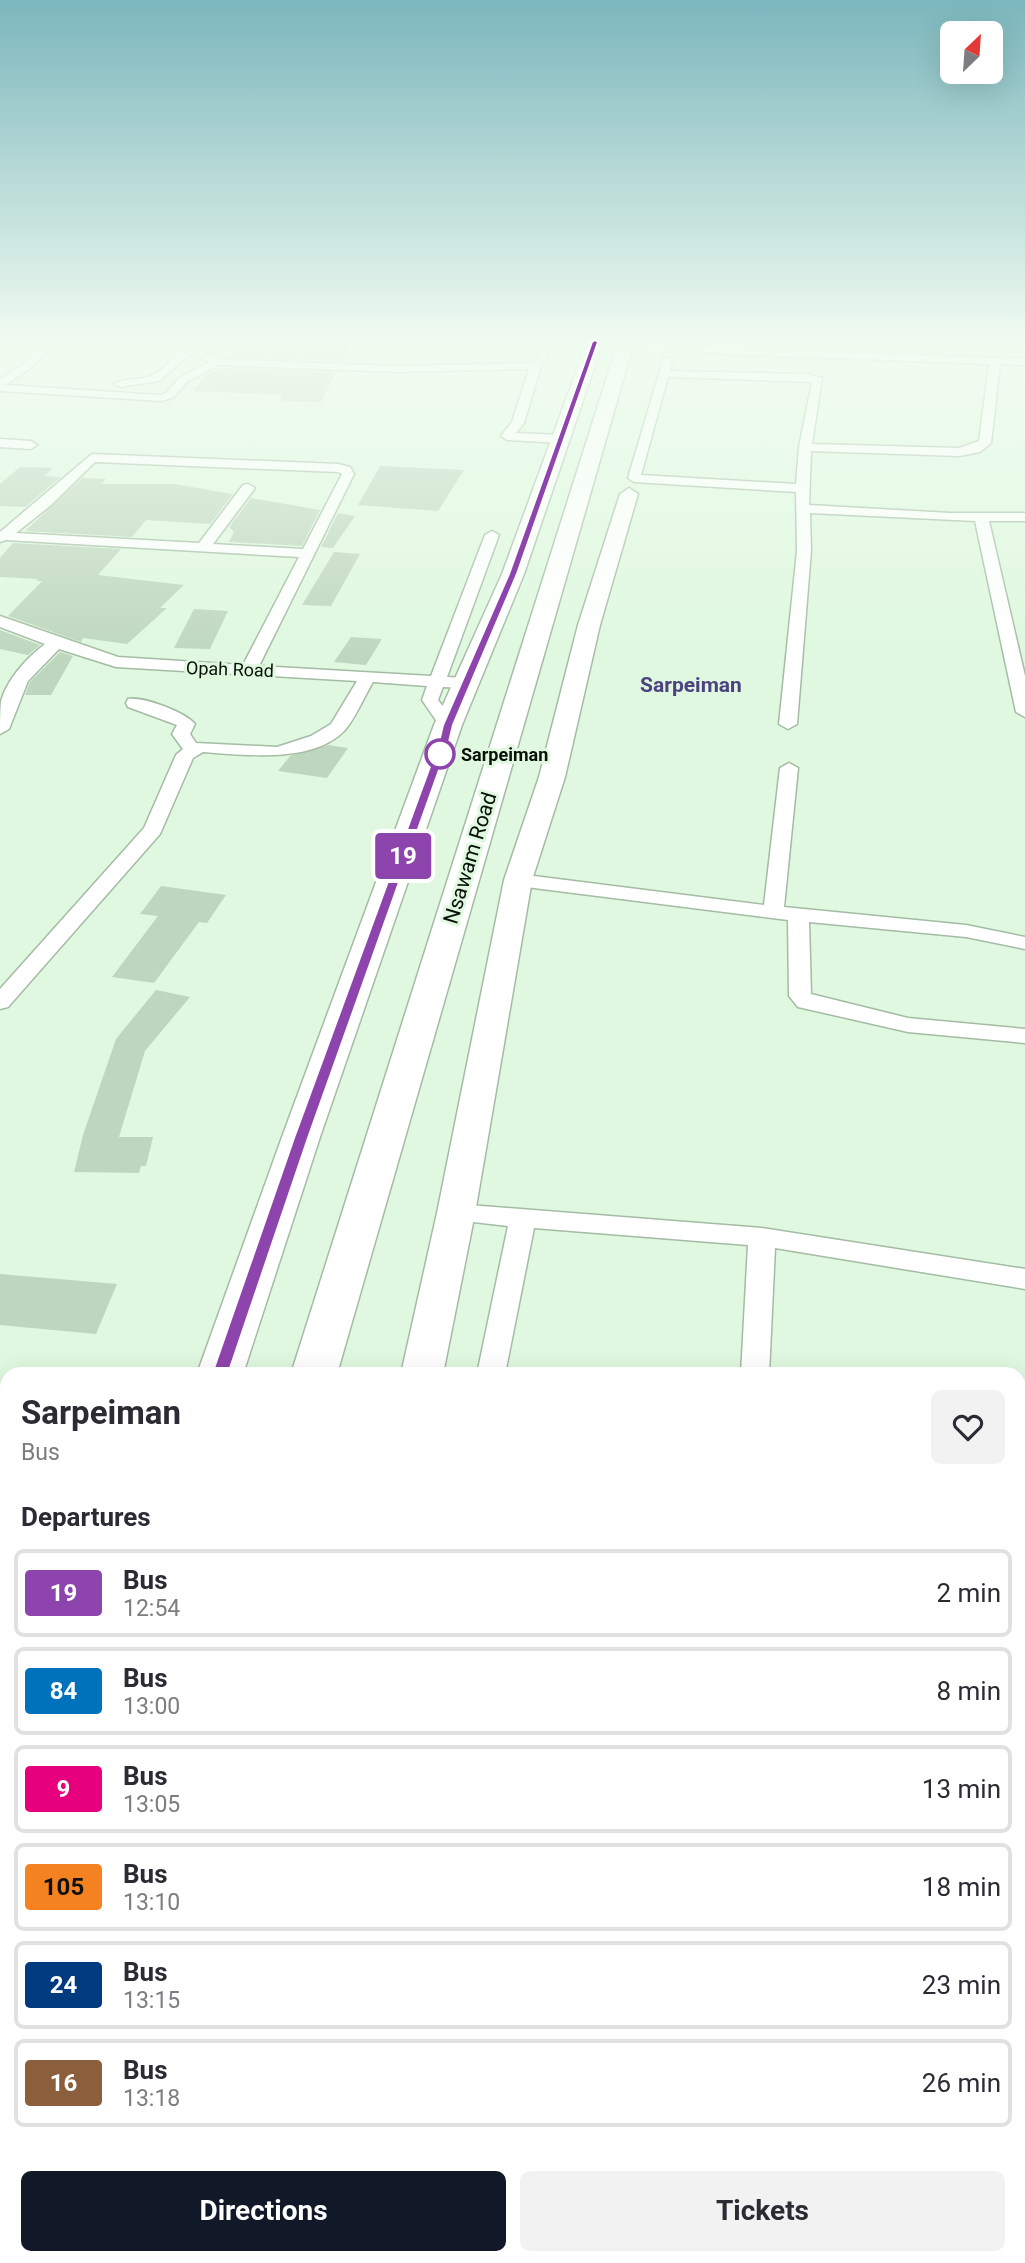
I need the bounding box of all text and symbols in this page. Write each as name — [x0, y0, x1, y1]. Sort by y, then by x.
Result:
north arrow — [940, 21, 1003, 84]
map controls — [940, 21, 1003, 84]
street label: Opah Road — [186, 657, 274, 681]
district label: Sarpeiman — [640, 673, 742, 697]
marker: Sarpeiman — [425, 739, 455, 769]
place label: Sarpeiman — [461, 744, 548, 765]
street label: Nsawam Road — [439, 789, 501, 927]
line badge: 19 — [372, 833, 434, 879]
text: 19 — [389, 842, 417, 870]
button: heart — [931, 1390, 1005, 1464]
text: Sarpeiman — [21, 1393, 181, 1432]
text: Bus — [21, 1439, 60, 1466]
text: Departures — [21, 1502, 151, 1532]
text: Bus — [123, 1565, 168, 1595]
text: 2 min — [936, 1578, 1001, 1608]
text: 19 — [50, 1579, 77, 1607]
text: 12:54 — [123, 1595, 180, 1622]
text: Bus — [123, 1663, 168, 1693]
text: 8 min — [936, 1676, 1001, 1706]
text: 84 — [50, 1677, 77, 1705]
text: 13:00 — [123, 1693, 180, 1720]
text: Bus — [123, 1761, 168, 1791]
text: 13 min — [922, 1774, 1001, 1804]
text: 9 — [57, 1775, 70, 1803]
text: 13:05 — [123, 1791, 180, 1818]
text: Bus — [123, 1859, 168, 1889]
text: 18 min — [922, 1872, 1001, 1902]
text: 105 — [43, 1873, 84, 1901]
text: 13:10 — [123, 1889, 180, 1916]
text: Bus — [123, 1957, 168, 1987]
text: 23 min — [922, 1970, 1001, 2000]
text: 24 — [50, 1971, 77, 1999]
text: 13:15 — [123, 1987, 180, 2014]
text: Bus — [123, 2055, 168, 2085]
text: 26 min — [922, 2068, 1001, 2098]
text: 16 — [50, 2069, 77, 2097]
text: 13:18 — [123, 2085, 180, 2112]
button: Directions — [21, 2171, 506, 2251]
button: Tickets — [520, 2171, 1005, 2251]

